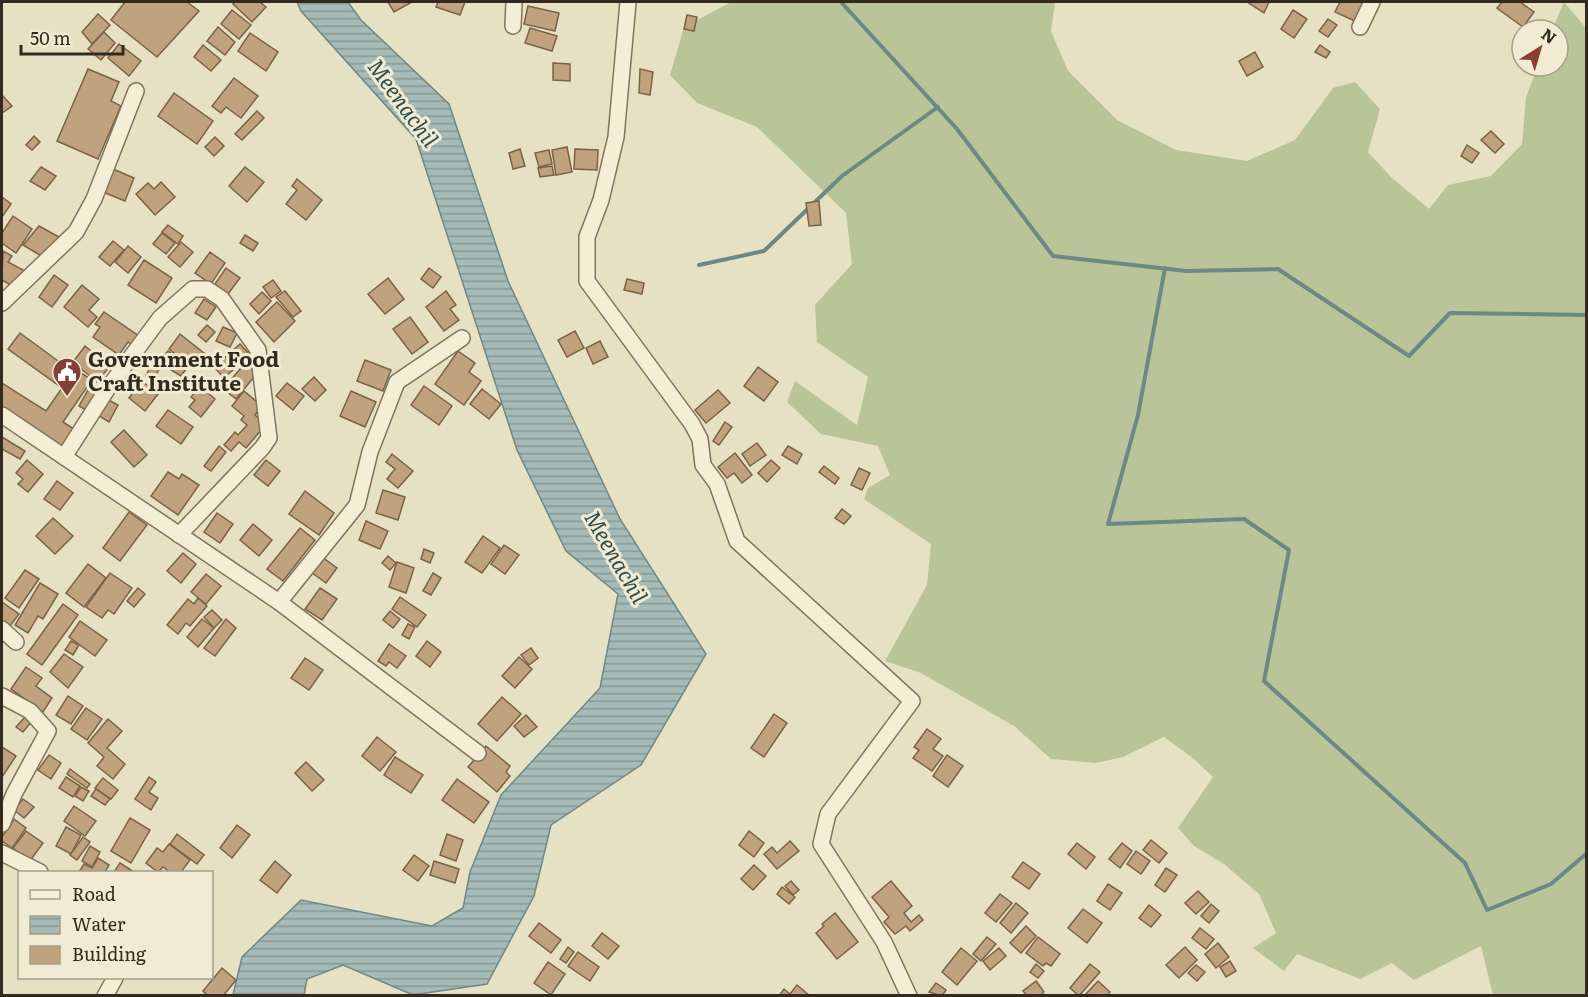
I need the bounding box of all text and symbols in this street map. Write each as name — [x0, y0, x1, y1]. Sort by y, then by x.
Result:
scale bar — [21, 18, 123, 56]
north arrow — [1510, 18, 1570, 78]
text: N — [1537, 22, 1562, 49]
text: 50 m — [30, 24, 71, 51]
water label: Meenachil — [361, 51, 448, 154]
place label: Government Food Craft Institute — [88, 342, 279, 397]
public building icon: Government Food Craft Institute — [51, 356, 83, 398]
water label: Meenachil — [577, 504, 658, 609]
legend — [18, 871, 213, 979]
text: Road — [72, 880, 116, 907]
text: Water — [72, 910, 126, 937]
text: Building — [72, 940, 147, 967]

